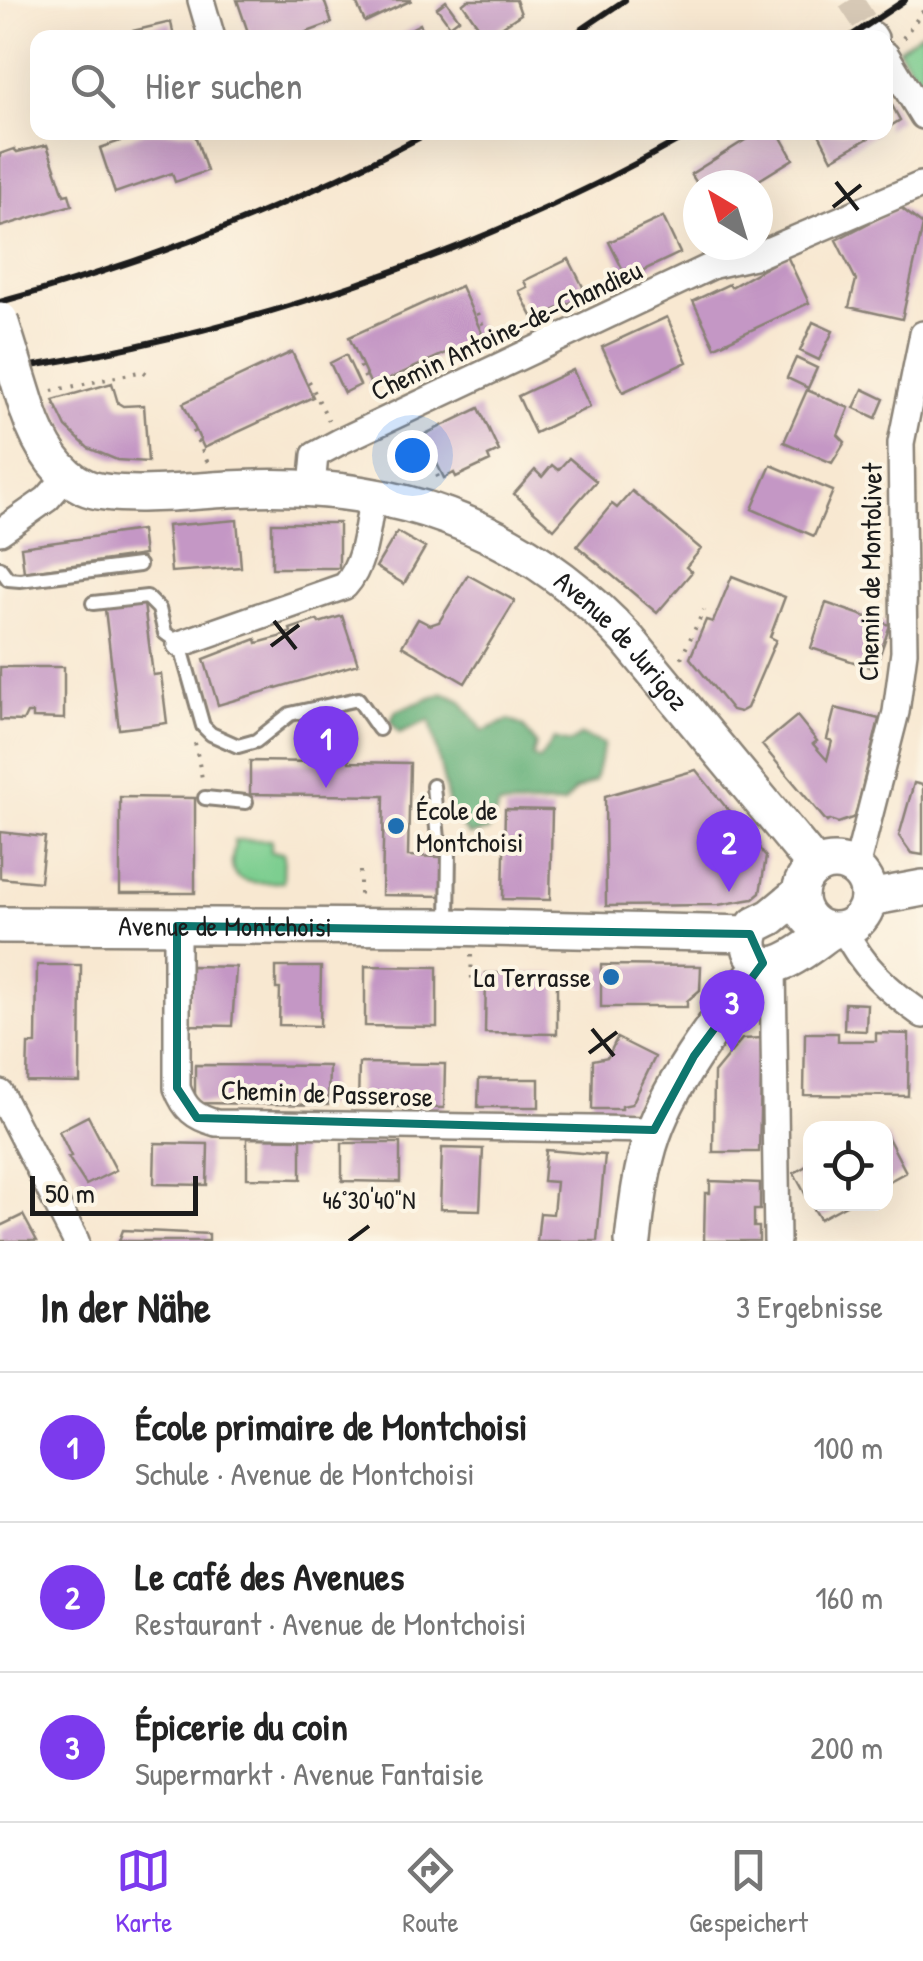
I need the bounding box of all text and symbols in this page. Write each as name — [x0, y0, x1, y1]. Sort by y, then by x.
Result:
search box — [30, 30, 893, 140]
icon: search — [65, 58, 120, 113]
text: Hier suchen — [145, 59, 303, 111]
north arrow — [683, 170, 773, 260]
street label: Chemin Antoine-de-Chandieu — [364, 250, 648, 410]
your location — [387, 430, 438, 481]
street label: Chemin de Montolivet — [849, 462, 891, 682]
street label: Avenue de Jurigoz — [547, 562, 698, 719]
pin: 1 — [294, 706, 358, 788]
place label: École de Montchoisi — [416, 791, 523, 861]
pin: 2 — [696, 810, 762, 892]
marker: École de Montchoisi — [385, 815, 407, 837]
street label: Avenue de Montchoisi — [118, 907, 332, 945]
place label: La Terrasse — [474, 958, 591, 996]
marker: La Terrasse — [600, 966, 622, 988]
pin: 3 — [700, 970, 764, 1052]
street label: Chemin de Passerose — [220, 1070, 434, 1116]
map controls — [803, 1121, 893, 1211]
button: locate — [803, 1121, 893, 1211]
scale bar — [30, 1171, 198, 1216]
text: 50 m — [45, 1174, 95, 1212]
text: 46°30'40"N — [322, 1183, 416, 1217]
text: In der Nähe — [40, 1278, 211, 1335]
text: 3 Ergebnisse — [736, 1285, 883, 1328]
text: École primaire de Montchoisi — [135, 1400, 528, 1452]
text: 1 — [67, 1426, 78, 1469]
text: 100 m — [814, 1426, 883, 1469]
text: Schule · Avenue de Montchoisi — [135, 1452, 475, 1495]
text: Le café des Avenues — [135, 1550, 404, 1602]
text: 2 — [65, 1576, 80, 1619]
text: 160 m — [815, 1576, 883, 1619]
text: Restaurant · Avenue de Montchoisi — [135, 1602, 526, 1645]
text: Épicerie du coin — [135, 1700, 348, 1752]
text: 3 — [65, 1726, 80, 1769]
text: 200 m — [810, 1726, 883, 1769]
text: Supermarkt · Avenue Fantaisie — [135, 1752, 484, 1795]
tab: Karte — [115, 1843, 172, 1941]
tab: Route — [403, 1843, 459, 1941]
tab: Gespeichert — [689, 1843, 808, 1941]

